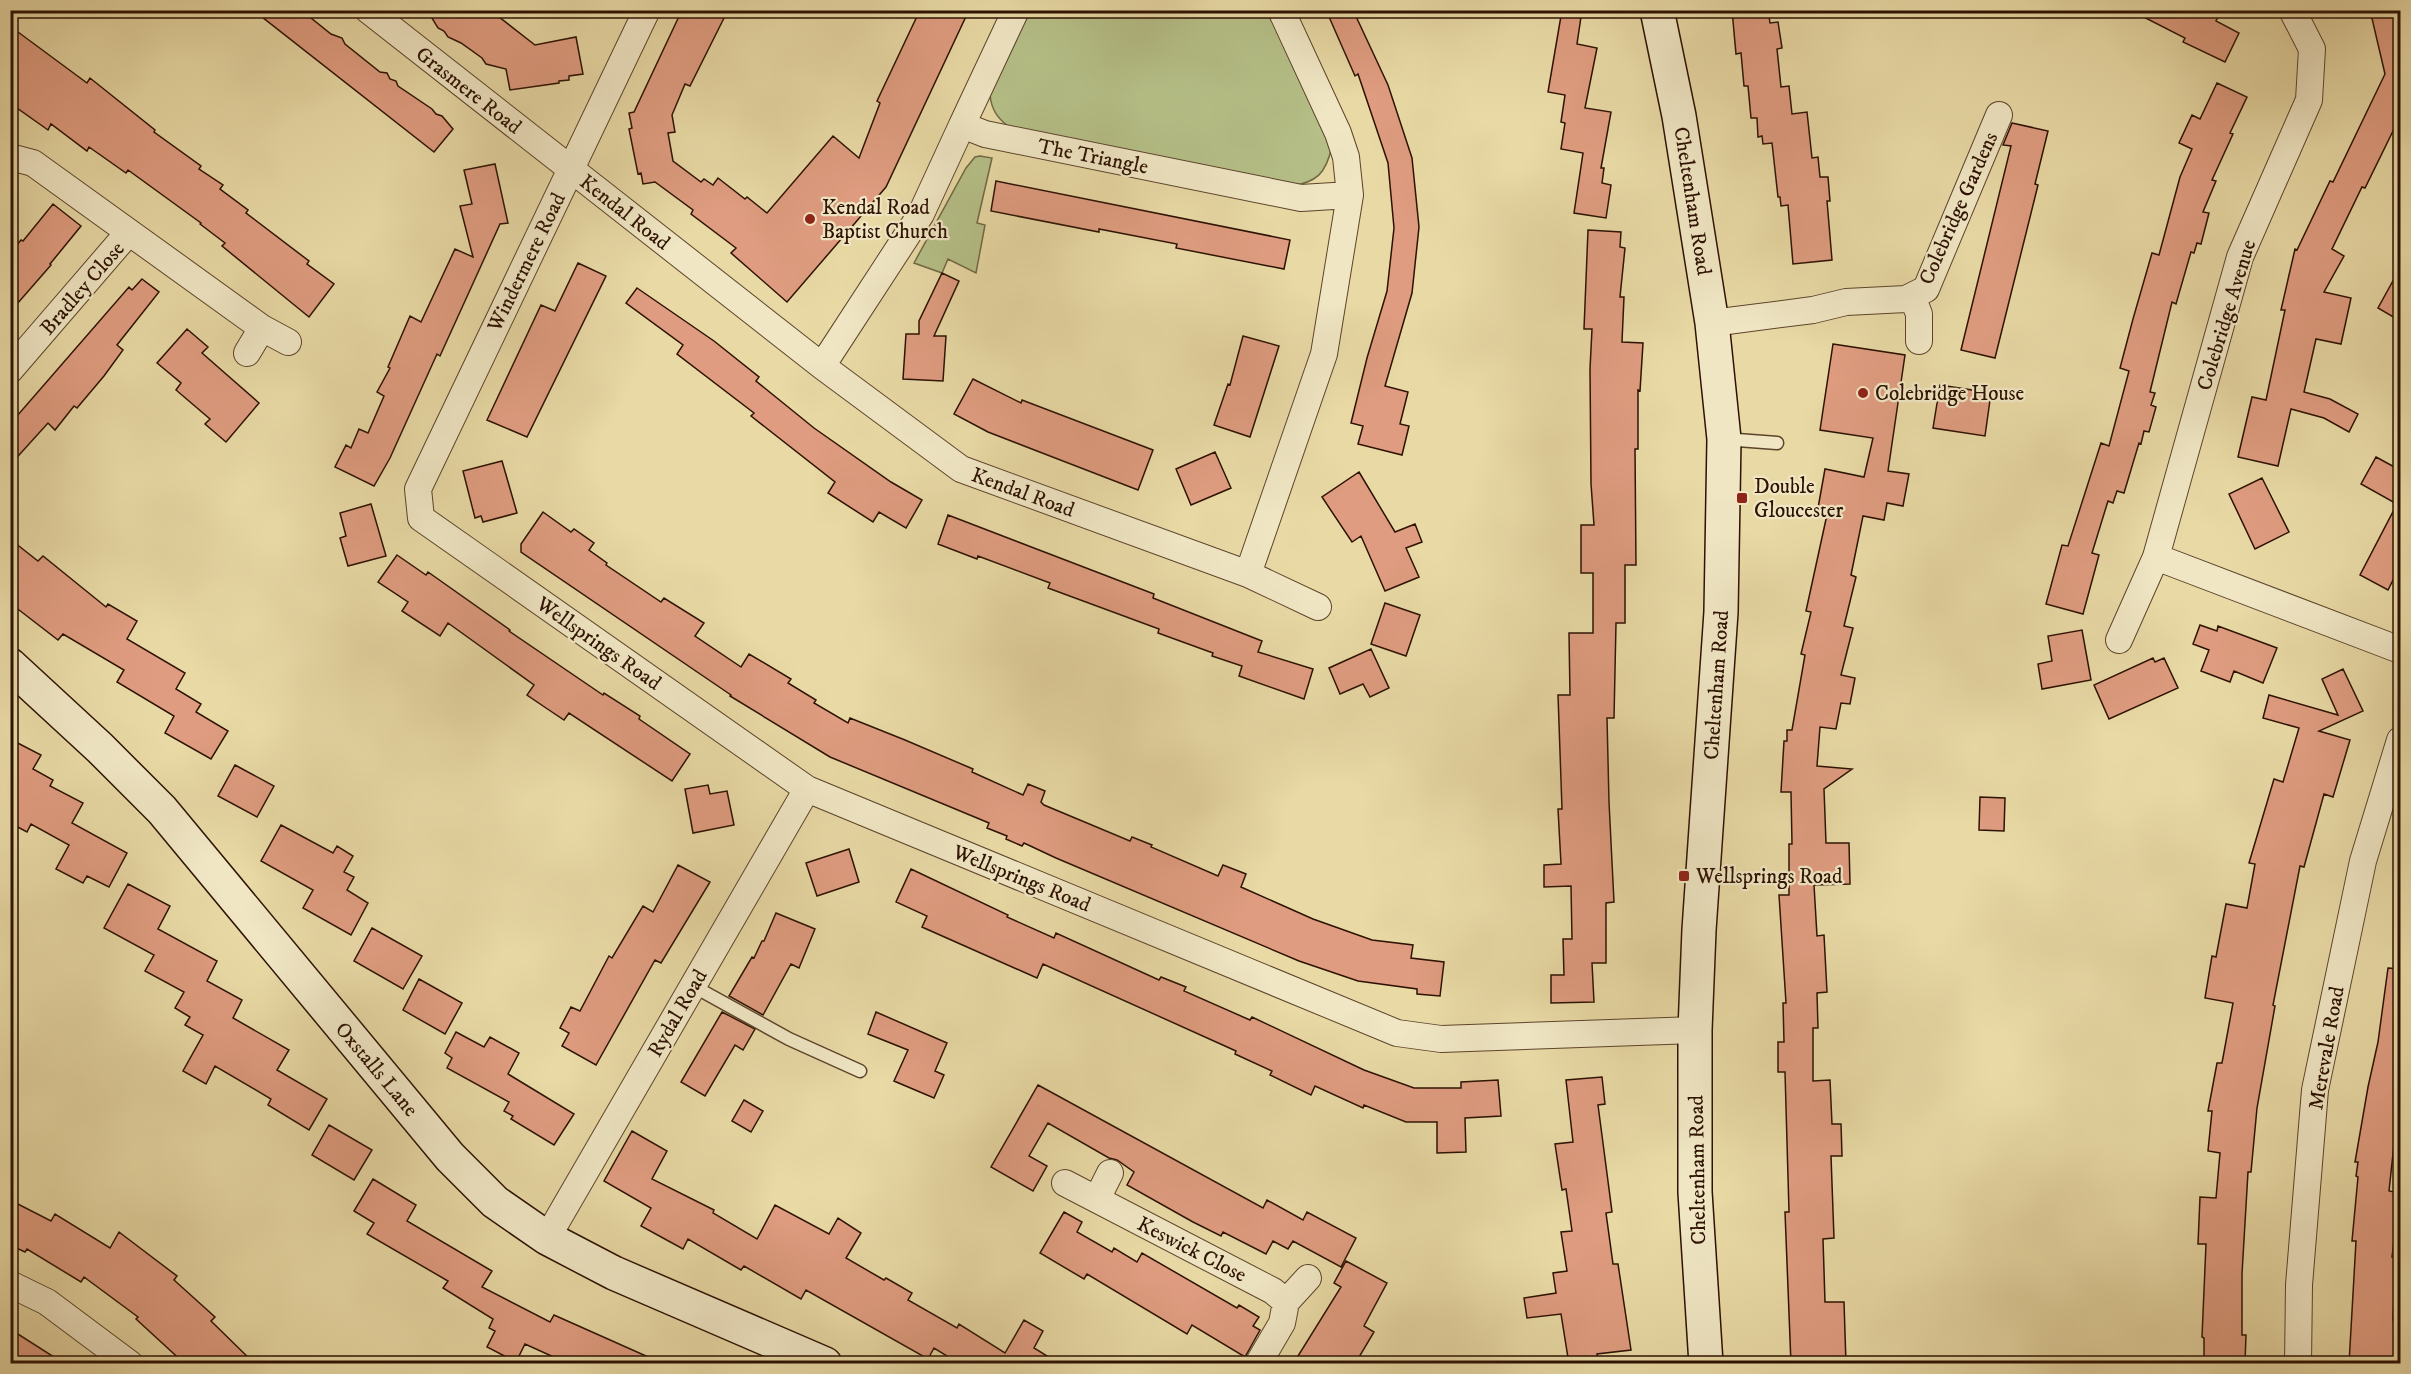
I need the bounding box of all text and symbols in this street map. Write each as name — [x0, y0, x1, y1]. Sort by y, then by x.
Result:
street label: Grasmere Road — [410, 41, 527, 141]
street label: Cheltenham Road — [1667, 125, 1717, 278]
street label: Colebridge Gardens — [1914, 128, 2004, 289]
street label: The Triangle — [1035, 134, 1151, 180]
street label: Kendal Road — [574, 169, 675, 257]
street label: Windermere Road — [482, 188, 572, 337]
place label: Kendal Road Baptist Church — [822, 195, 948, 245]
marker: Kendal Road Baptist Church — [803, 212, 817, 226]
street label: Bradley Close — [35, 236, 131, 341]
street label: Colebridge Avenue — [2192, 236, 2262, 394]
place label: Colebridge House — [1875, 381, 2025, 407]
marker: Colebridge House — [1856, 386, 1870, 400]
street label: Kendal Road — [968, 462, 1078, 524]
place label: Double Gloucester — [1754, 474, 1843, 524]
marker: Double Gloucester — [1735, 491, 1749, 505]
street label: Wellsprings Road — [530, 591, 666, 697]
street label: Cheltenham Road — [1699, 609, 1735, 761]
street label: Wellsprings Road — [948, 839, 1095, 919]
place label: Wellsprings Road — [1695, 864, 1843, 890]
marker: Wellsprings Road — [1677, 869, 1691, 883]
street label: Rydal Road — [642, 964, 714, 1062]
street label: Merevale Road — [2303, 984, 2351, 1112]
street label: Oxstalls Lane — [329, 1017, 424, 1123]
street label: Cheltenham Road — [1684, 1094, 1712, 1245]
street label: Keswick Close — [1133, 1211, 1251, 1289]

